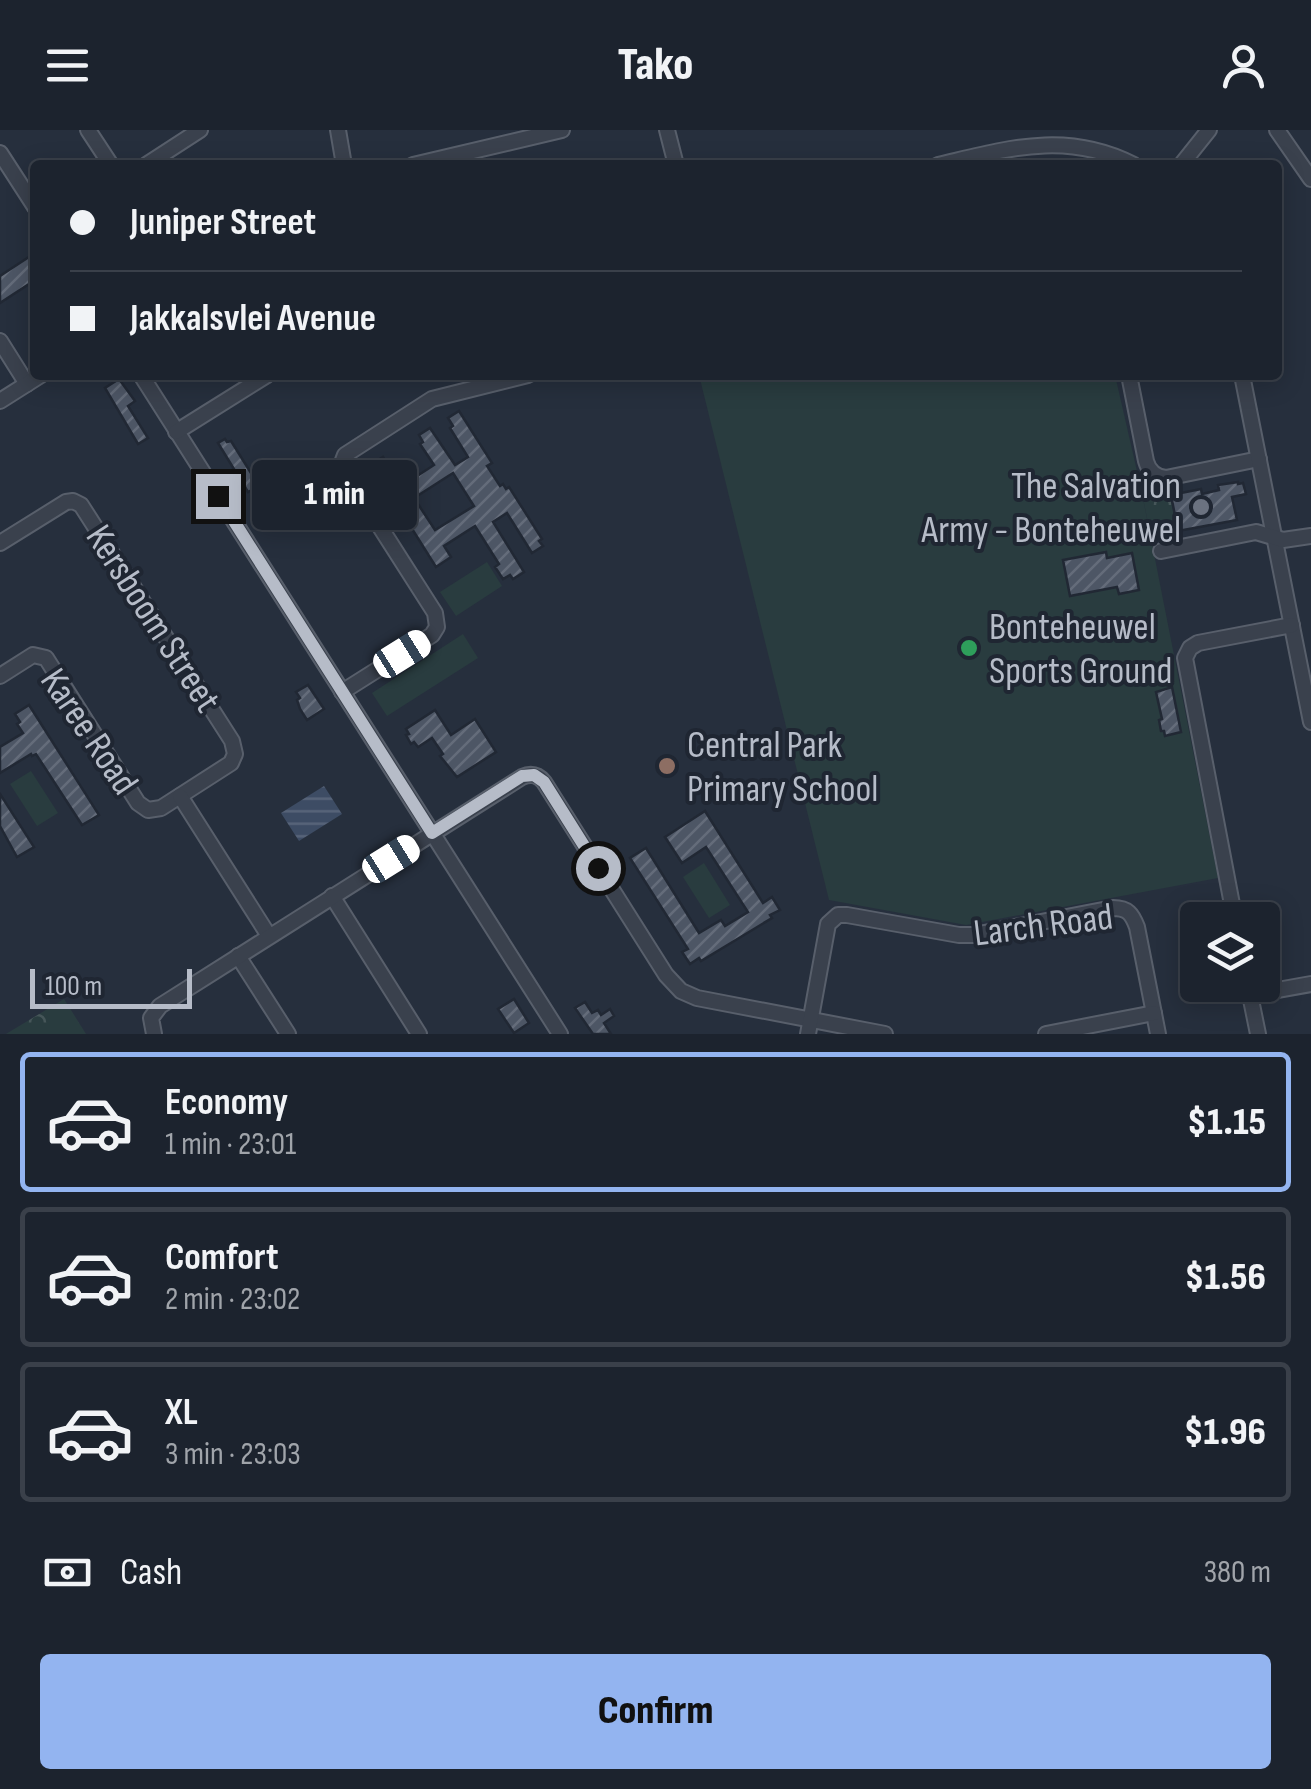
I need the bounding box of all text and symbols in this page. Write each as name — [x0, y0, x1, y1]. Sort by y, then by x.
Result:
icon: menu — [40, 38, 95, 93]
text: Tako — [618, 38, 693, 93]
icon: person — [1216, 38, 1271, 93]
text: Juniper Street — [130, 200, 316, 245]
text: Jakkalsvlei Avenue — [130, 296, 376, 341]
callout: 1 min — [253, 461, 418, 531]
place label: The Salvation Army - Bonteheuwel — [920, 464, 1181, 553]
route end — [196, 474, 241, 519]
text: 1 min — [304, 475, 365, 514]
marker: The Salvation Army - Bonteheuwel — [1190, 496, 1212, 518]
street label: Kersboom Street — [76, 517, 230, 721]
place label: Bonteheuwel Sports Ground — [989, 605, 1172, 694]
car — [369, 625, 435, 683]
marker: Bonteheuwel Sports Ground — [958, 637, 980, 659]
street label: Karee Road — [30, 660, 147, 803]
place label: Central Park Primary School — [687, 723, 878, 812]
marker: Central Park Primary School — [656, 755, 678, 777]
car — [358, 830, 424, 888]
route start — [576, 846, 621, 891]
street label: Larch Road — [971, 895, 1115, 956]
map controls — [1180, 902, 1280, 1002]
button: layers — [1180, 902, 1280, 1002]
scale bar — [30, 964, 192, 1008]
text: 100 m — [45, 970, 102, 1003]
icon: car — [45, 1077, 135, 1167]
text: Economy — [165, 1080, 288, 1125]
text: $1.15 — [1187, 1100, 1266, 1145]
text: 1 min · 23:01 — [165, 1125, 296, 1164]
icon: car — [45, 1232, 135, 1322]
text: Comfort — [165, 1235, 279, 1280]
text: $1.56 — [1185, 1255, 1266, 1300]
text: 2 min · 23:02 — [165, 1280, 300, 1319]
icon: car — [45, 1387, 135, 1477]
text: XL — [165, 1390, 198, 1435]
text: $1.96 — [1184, 1410, 1266, 1455]
text: 3 min · 23:03 — [165, 1435, 301, 1474]
icon: cash — [40, 1545, 95, 1600]
text: Cash — [120, 1550, 182, 1595]
text: 380 m — [1204, 1553, 1271, 1592]
button: Confirm — [40, 1654, 1271, 1769]

